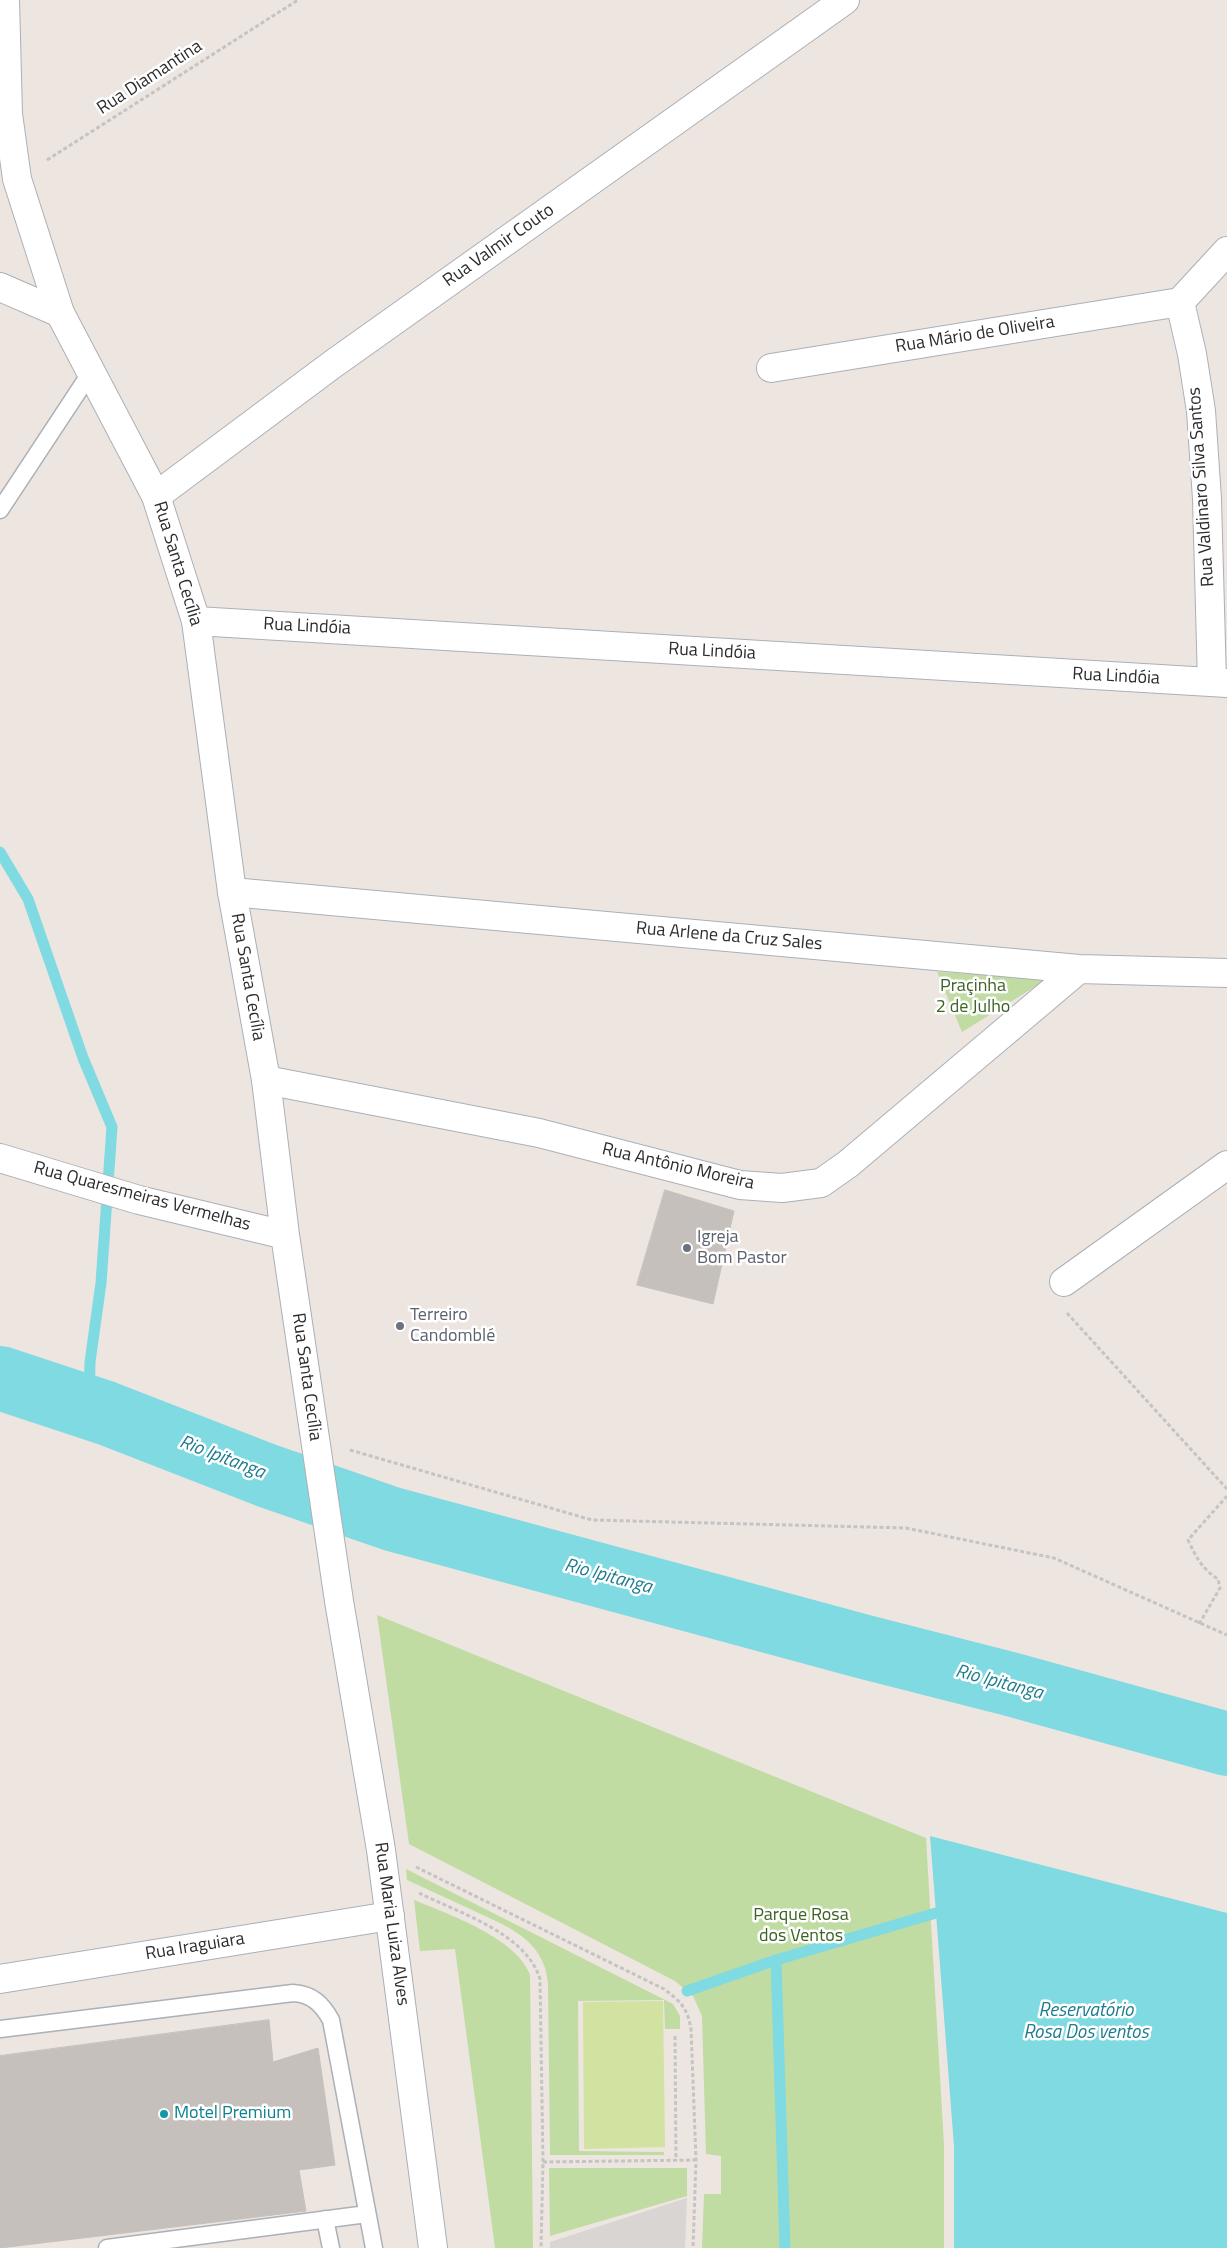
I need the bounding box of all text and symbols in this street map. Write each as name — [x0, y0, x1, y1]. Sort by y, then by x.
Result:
street label: Rua Diamantina — [93, 36, 207, 120]
street label: Rua Valmir Couto — [439, 200, 559, 292]
street label: Rua Mário de Oliveira — [894, 312, 1056, 358]
street label: Rua Valdinaro Silva Santos — [1184, 386, 1220, 588]
street label: Rua Santa Cecília — [148, 499, 206, 629]
street label: Rua Lindóia — [263, 614, 351, 640]
street label: Rua Lindóia — [668, 639, 756, 665]
street label: Rua Lindóia — [1072, 664, 1160, 690]
street label: Rua Santa Cecília — [225, 912, 269, 1042]
street label: Rua Arlene da Cruz Sales — [635, 918, 823, 956]
park label: Praçinha 2 de Julho — [936, 976, 1010, 1019]
street label: Rua Antônio Moreira — [600, 1139, 756, 1195]
street label: Rua Quaresmeiras Vermelhas — [31, 1158, 253, 1236]
place label: Igreja Bom Pastor — [697, 1227, 787, 1270]
marker: Igreja Bom Pastor — [681, 1242, 693, 1254]
place label: Terreiro Candomblé — [410, 1305, 495, 1348]
street label: Rua Santa Cecília — [286, 1312, 326, 1442]
marker: Terreiro Candomblé — [394, 1320, 406, 1332]
water label: Rio Ipitanga — [176, 1431, 268, 1485]
water label: Rio Ipitanga — [562, 1554, 654, 1600]
water label: Rio Ipitanga — [953, 1660, 1045, 1706]
street label: Rua Maria Luiza Alves — [369, 1841, 413, 2007]
park label: Parque Rosa dos Ventos — [753, 1905, 849, 1948]
street label: Rua Iraguiara — [144, 1928, 246, 1966]
water label: Reservatório Rosa Dos ventos — [1023, 2000, 1149, 2044]
place label: Motel Premium — [174, 2103, 291, 2125]
marker: Motel Premium — [158, 2108, 170, 2120]

